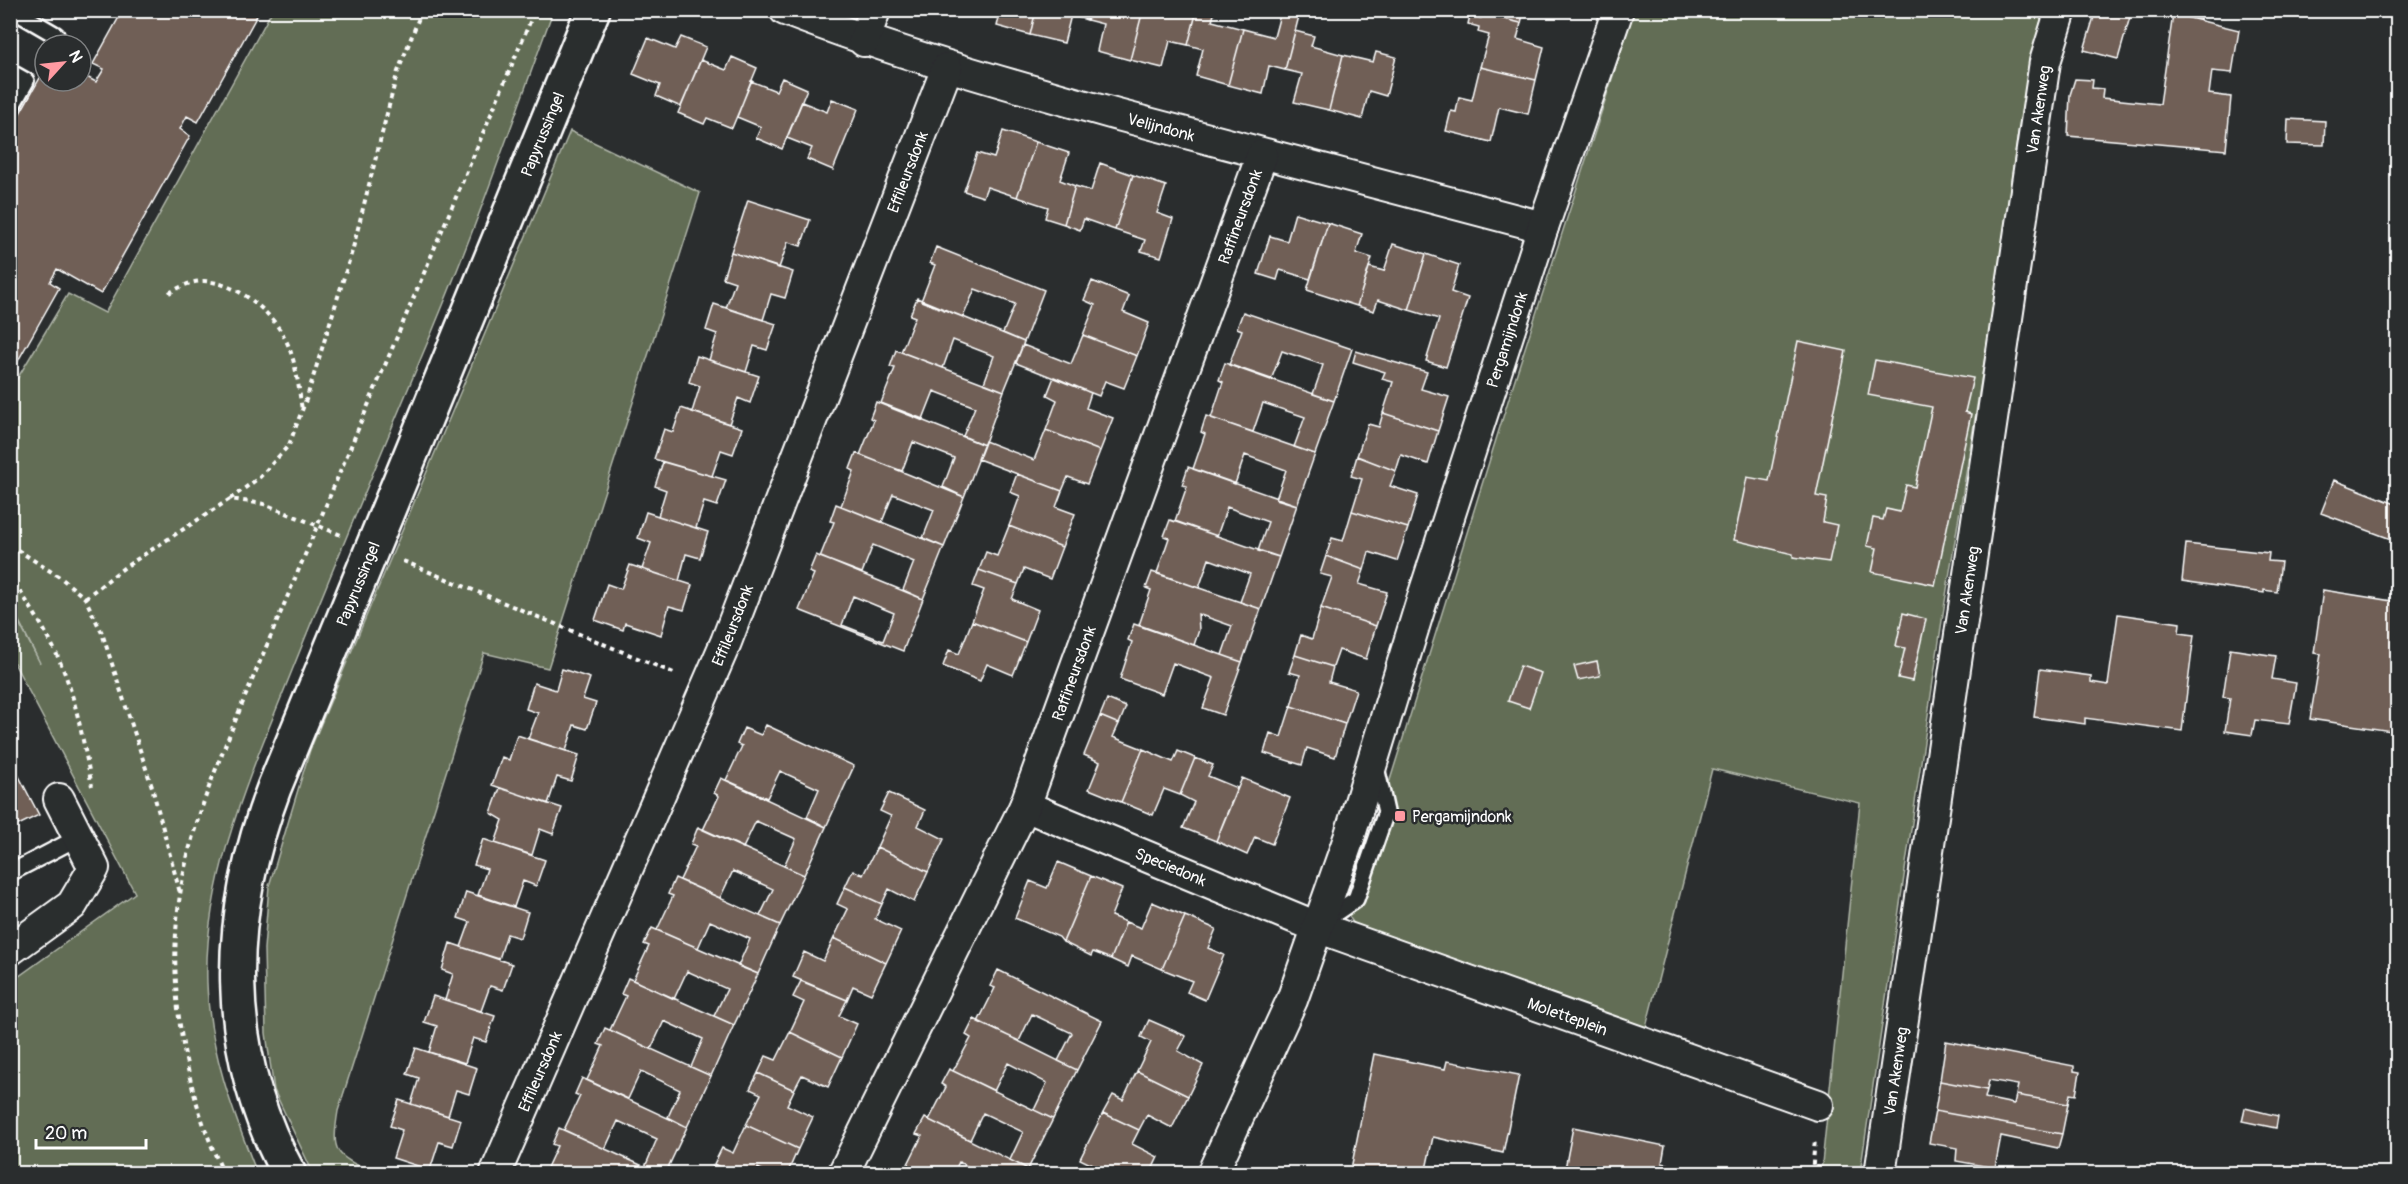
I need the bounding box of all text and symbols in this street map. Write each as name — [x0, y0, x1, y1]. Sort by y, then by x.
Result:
north arrow — [33, 33, 93, 93]
text: N — [64, 47, 87, 66]
street label: Van Akenweg — [2022, 64, 2055, 156]
street label: Papyrussingel — [517, 89, 569, 180]
street label: Velijndonk — [1125, 109, 1197, 146]
street label: Effileursdonk — [883, 128, 933, 216]
street label: Raffineursdonk — [1214, 166, 1267, 267]
street label: Pergamijndonk — [1483, 289, 1532, 390]
street label: Papyrussingel — [332, 539, 385, 629]
street label: Van Akenweg — [1951, 545, 1984, 636]
street label: Effileursdonk — [708, 582, 758, 669]
street label: Raffineursdonk — [1048, 623, 1101, 724]
place label: Pergamijndonk — [1412, 807, 1512, 827]
marker: Pergamijndonk — [1393, 809, 1407, 823]
street label: Speciedonk — [1132, 844, 1210, 891]
street label: Moletteplein — [1524, 994, 1610, 1040]
street label: Van Akenweg — [1880, 1025, 1913, 1117]
street label: Effileursdonk — [514, 1028, 567, 1115]
scale bar — [36, 1112, 146, 1150]
text: 20 m — [45, 1122, 87, 1145]

